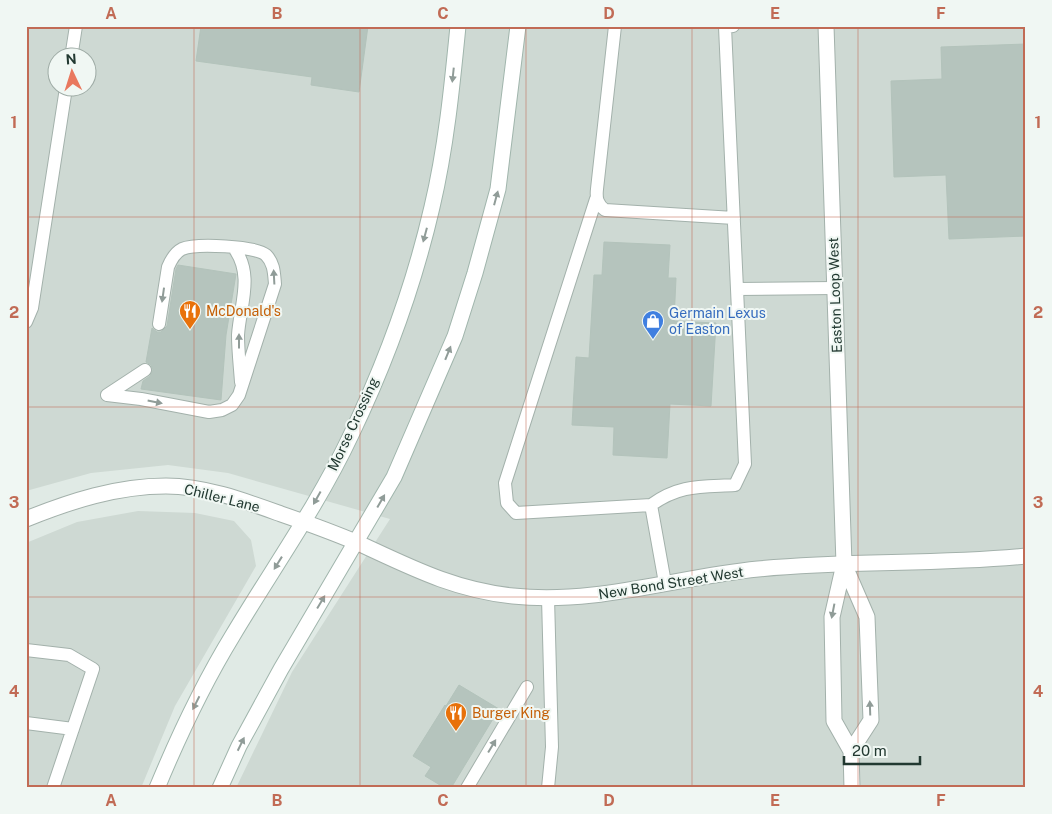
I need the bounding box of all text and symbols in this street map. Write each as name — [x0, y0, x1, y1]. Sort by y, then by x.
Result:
text: A — [105, 4, 117, 23]
text: B — [272, 4, 283, 23]
text: C — [437, 4, 449, 23]
text: D — [603, 4, 615, 23]
text: E — [770, 4, 780, 23]
text: F — [936, 4, 946, 23]
north arrow — [48, 48, 98, 98]
text: N — [65, 51, 77, 67]
one-way arrow — [449, 67, 457, 83]
text: 1 — [11, 113, 17, 132]
text: 1 — [1035, 113, 1041, 132]
one-way arrow — [492, 190, 500, 205]
one-way arrow — [420, 227, 428, 242]
street label: Easton Loop West — [825, 237, 845, 353]
one-way arrow — [270, 269, 278, 285]
one-way arrow — [159, 288, 167, 304]
restaurant icon: McDonald's — [178, 299, 202, 330]
text: 2 — [9, 303, 19, 322]
place label: McDonald's — [206, 303, 281, 319]
text: 2 — [1033, 303, 1043, 322]
place label: Germain Lexus of Easton — [669, 305, 766, 337]
shop icon: Germain Lexus of Easton — [641, 309, 665, 340]
one-way arrow — [235, 333, 243, 349]
one-way arrow — [445, 346, 453, 360]
street label: Morse Crossing — [324, 374, 382, 473]
one-way arrow — [148, 398, 164, 406]
street label: Chiller Lane — [182, 481, 262, 515]
one-way arrow — [313, 491, 322, 504]
text: 3 — [9, 493, 19, 512]
text: 3 — [1033, 493, 1043, 512]
one-way arrow — [376, 494, 385, 507]
one-way arrow — [273, 557, 283, 570]
street label: New Bond Street West — [597, 564, 745, 602]
one-way arrow — [316, 596, 325, 609]
one-way arrow — [829, 604, 837, 620]
text: 4 — [9, 682, 20, 701]
text: 4 — [1033, 682, 1044, 701]
one-way arrow — [192, 696, 200, 710]
one-way arrow — [866, 699, 874, 715]
restaurant icon: Burger King — [444, 701, 468, 732]
place label: Burger King — [472, 705, 550, 721]
scale bar — [844, 734, 921, 766]
one-way arrow — [237, 736, 245, 751]
one-way arrow — [488, 738, 496, 753]
text: 20 m — [852, 742, 887, 759]
text: A — [105, 791, 117, 810]
text: B — [272, 791, 283, 810]
text: C — [437, 791, 449, 810]
text: D — [603, 791, 615, 810]
text: E — [770, 791, 780, 810]
text: F — [936, 791, 946, 810]

